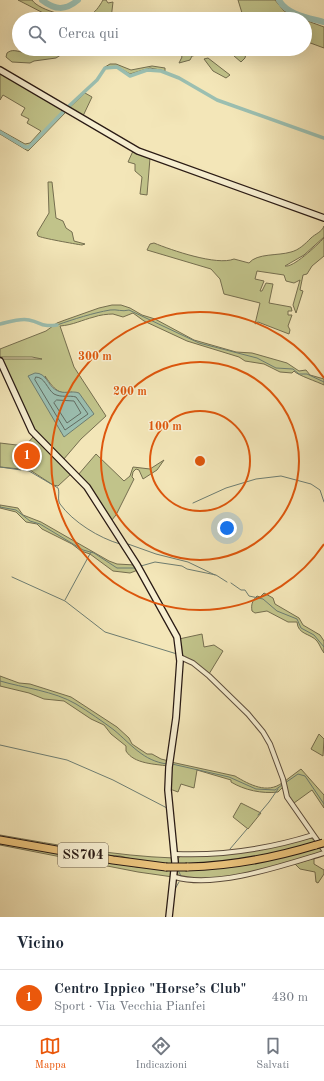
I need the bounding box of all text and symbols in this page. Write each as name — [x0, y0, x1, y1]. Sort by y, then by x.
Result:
search box — [12, 12, 312, 56]
icon: search — [26, 23, 48, 45]
text: Cerca qui — [58, 27, 119, 42]
text: 300 m — [78, 351, 112, 363]
text: 200 m — [113, 386, 147, 398]
text: 100 m — [148, 421, 182, 433]
pin: 1 — [14, 441, 40, 471]
centre of rings — [193, 454, 207, 468]
your location — [217, 518, 237, 538]
road number: SS704 — [58, 843, 108, 867]
text: Vicino — [16, 935, 64, 952]
text: Centro Ippico "Horse’s Club" — [54, 982, 247, 997]
text: 1 — [25, 991, 33, 1004]
text: 430 m — [271, 991, 308, 1004]
text: Sport · Via Vecchia Pianfei — [54, 1000, 205, 1013]
tab: Mappa — [35, 1035, 66, 1073]
tab: Indicazioni — [136, 1035, 187, 1073]
tab: Salvati — [256, 1035, 289, 1073]

